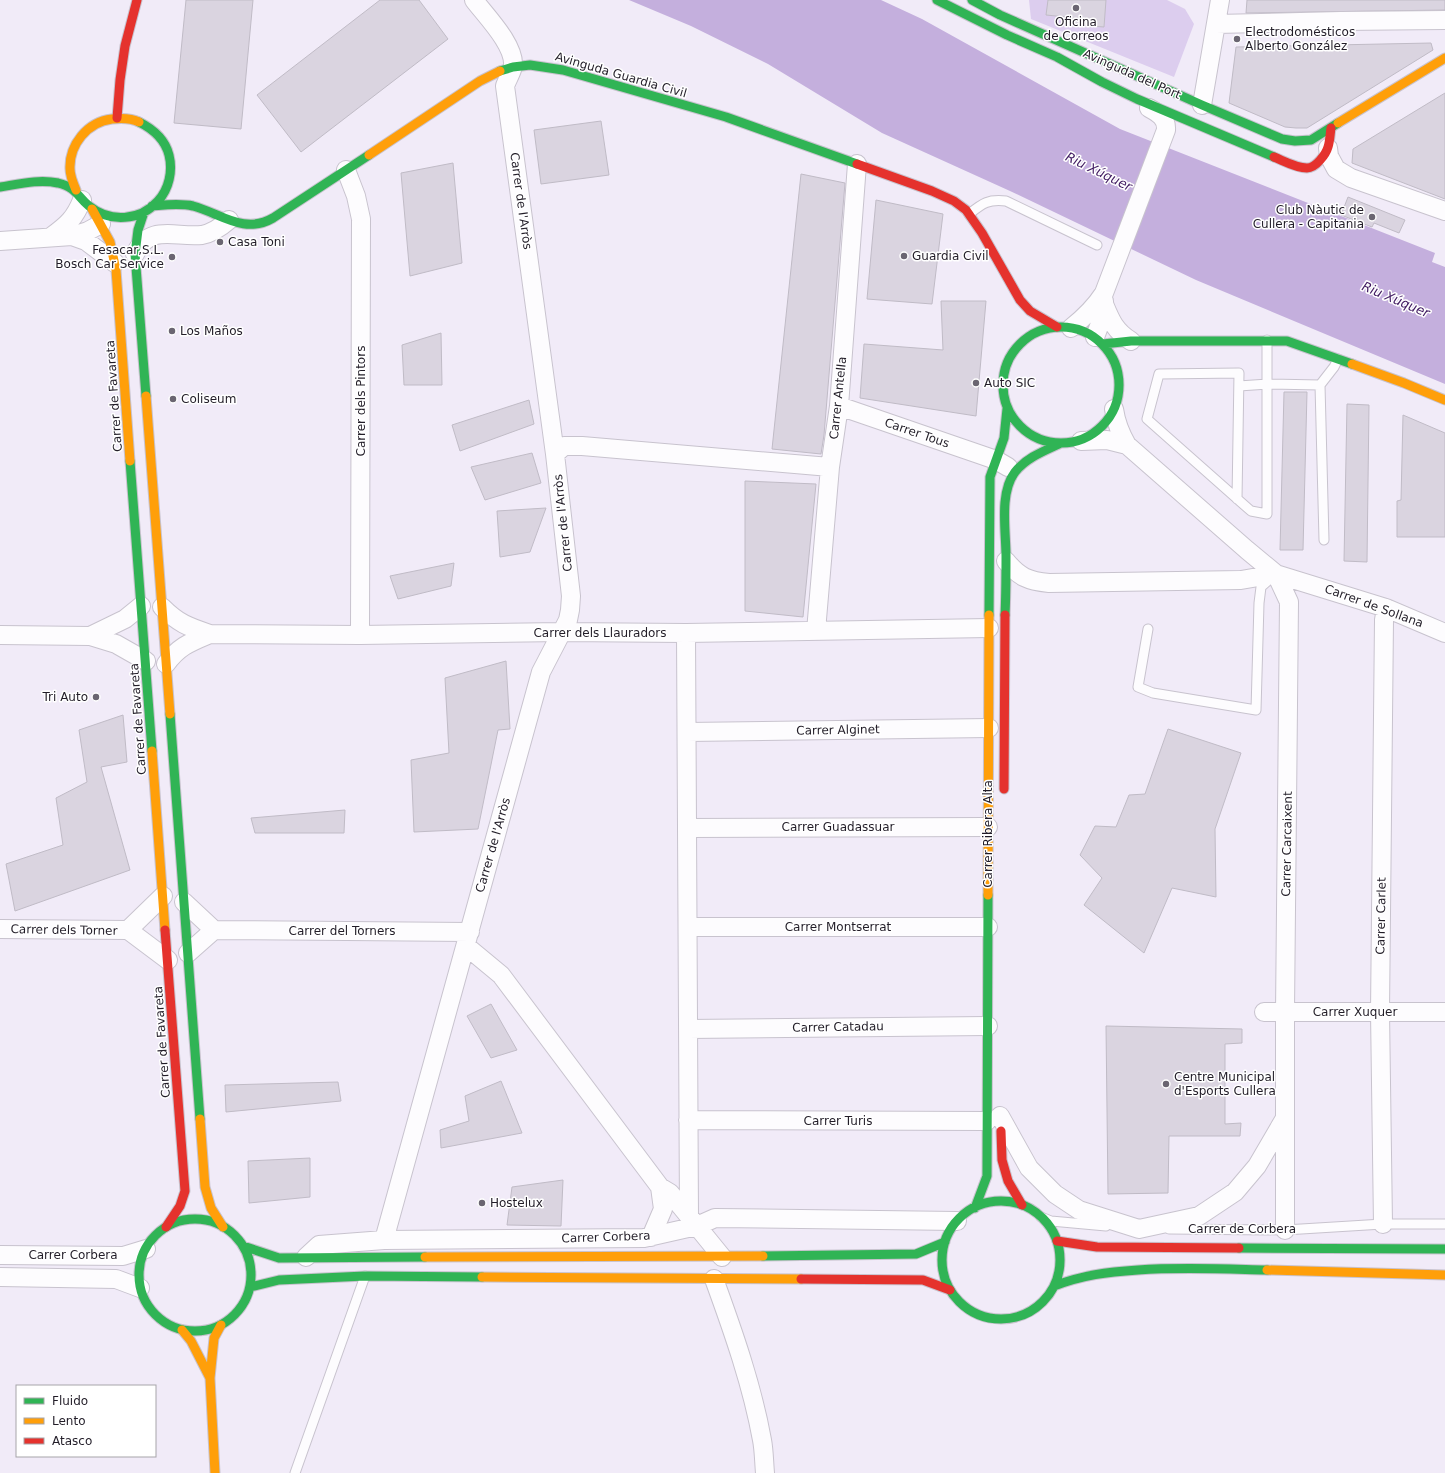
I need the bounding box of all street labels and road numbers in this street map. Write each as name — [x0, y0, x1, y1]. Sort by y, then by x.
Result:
street label: Avinguda del Port — [1081, 46, 1183, 102]
street label: Avinguda Guardia Civil — [554, 50, 688, 100]
street label: Carrer de l'Arròs — [507, 152, 535, 250]
street label: Carrer de Favareta — [103, 340, 125, 452]
street label: Carrer dels Pintors — [354, 346, 368, 456]
street label: Carrer Antella — [827, 356, 849, 440]
street label: Carrer Tous — [883, 415, 951, 451]
street label: Carrer de l'Arròs — [551, 474, 575, 572]
street label: Carrer de Sollana — [1323, 582, 1425, 630]
street label: Carrer dels Llauradors — [533, 626, 667, 640]
street label: Carrer de Favareta — [127, 663, 149, 775]
street label: Carrer Alginet — [796, 722, 880, 738]
street label: Carrer Ribera Alta — [981, 780, 995, 888]
street label: Carrer Carcaixent — [1279, 791, 1295, 897]
street label: Carrer de l'Arròs — [473, 796, 513, 894]
street label: Carrer Guadassuar — [782, 820, 895, 834]
street label: Carrer Carlet — [1373, 877, 1389, 955]
street label: Carrer Montserrat — [785, 920, 892, 934]
street label: Carrer dels Torner — [10, 922, 118, 938]
street label: Carrer del Torners — [289, 924, 395, 938]
street label: Carrer de Favareta — [151, 986, 173, 1098]
street label: Carrer Xuquer — [1313, 1005, 1397, 1019]
street label: Carrer Catadau — [792, 1019, 884, 1035]
street label: Carrer Turis — [804, 1114, 872, 1128]
street label: Carrer de Corbera — [1188, 1222, 1296, 1236]
street label: Carrer Corbera — [561, 1228, 651, 1246]
street label: Carrer Corbera — [28, 1248, 118, 1262]

